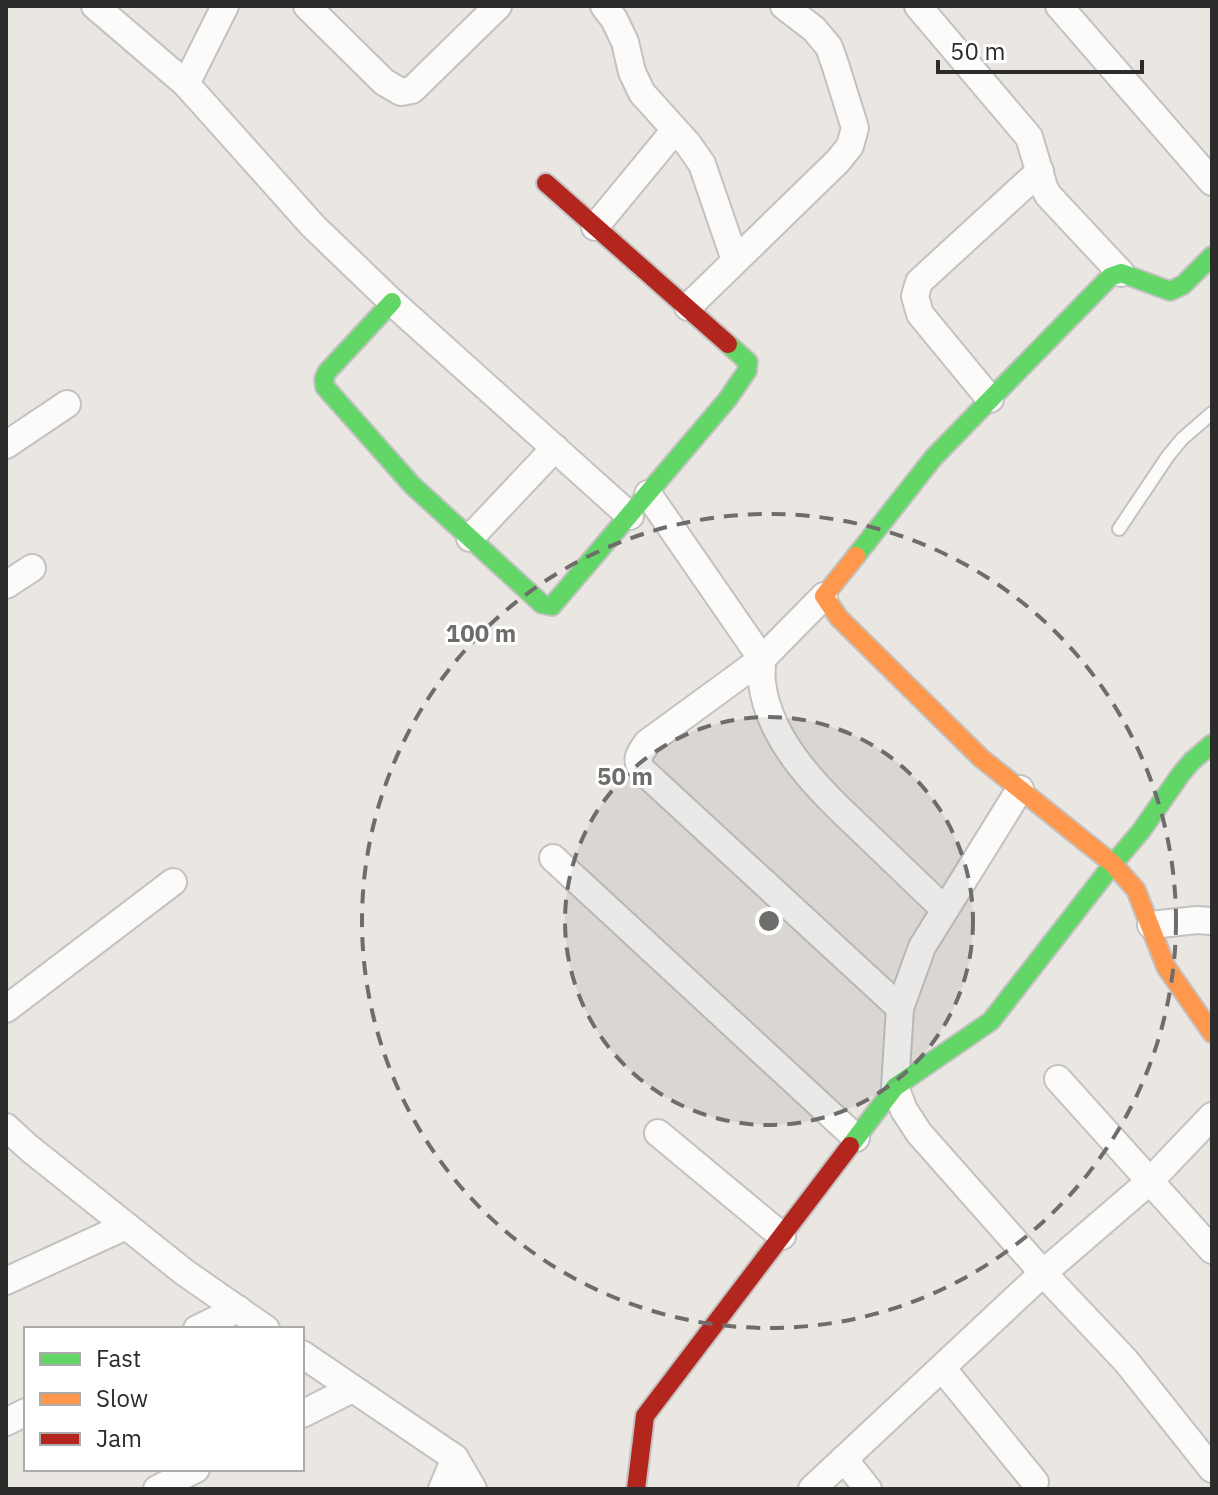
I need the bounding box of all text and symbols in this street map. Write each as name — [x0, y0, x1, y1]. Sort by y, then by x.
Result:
scale bar — [938, 24, 1142, 74]
text: 50 m — [950, 35, 1005, 67]
text: 100 m — [446, 617, 516, 649]
text: 50 m — [597, 760, 653, 792]
centre of rings — [755, 907, 783, 935]
legend — [24, 1327, 304, 1471]
text: Fast — [96, 1342, 141, 1374]
text: Slow — [96, 1382, 148, 1414]
text: Jam — [96, 1422, 142, 1454]

